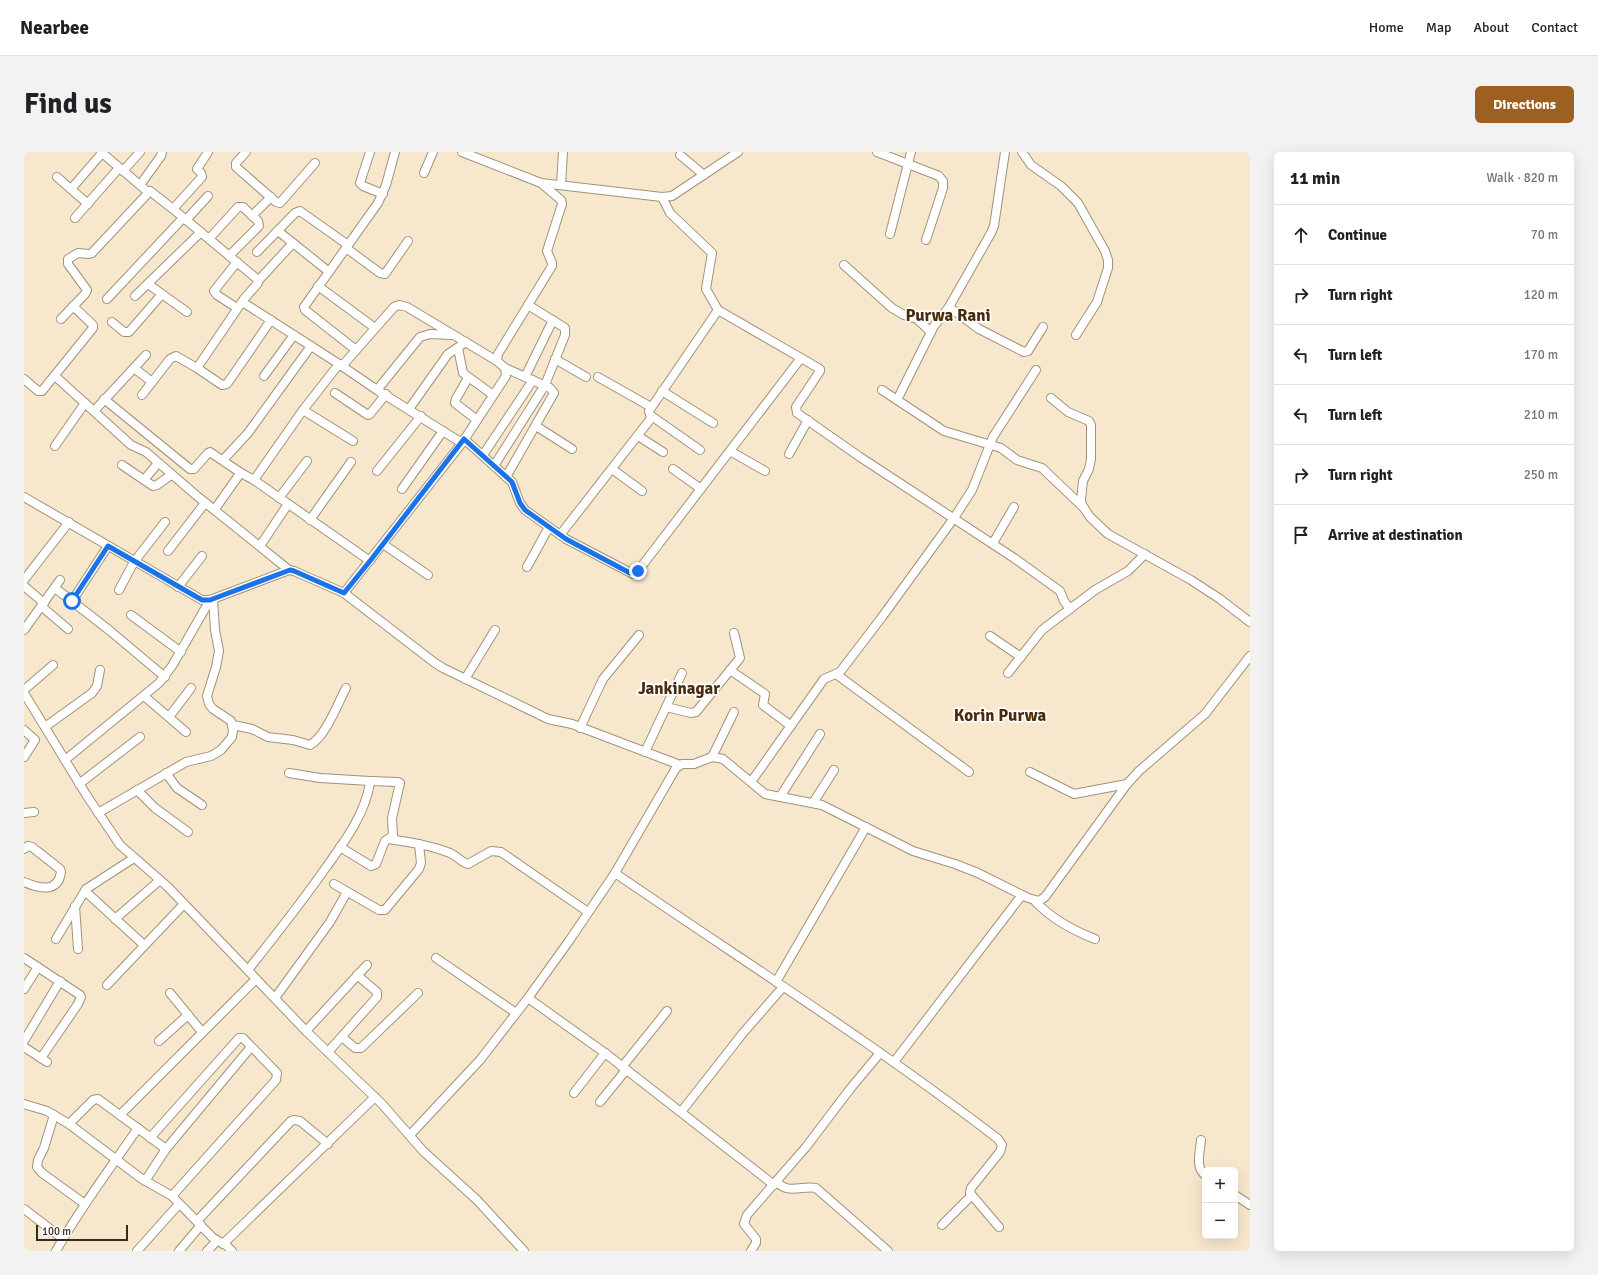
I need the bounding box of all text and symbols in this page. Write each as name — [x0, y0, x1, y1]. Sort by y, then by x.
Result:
text: Nearbee — [20, 16, 89, 40]
text: Home — [1369, 19, 1404, 36]
text: Map — [1426, 19, 1451, 36]
text: About — [1473, 19, 1509, 36]
text: Contact — [1531, 19, 1578, 36]
button: Directions — [1475, 86, 1574, 123]
text: Find us — [24, 87, 112, 121]
text: 11 min — [1290, 168, 1340, 189]
text: Walk · 820 m — [1487, 170, 1558, 186]
icon: ahead — [1290, 224, 1312, 246]
text: Continue — [1328, 226, 1387, 244]
text: 70 m — [1531, 227, 1558, 243]
icon: right — [1290, 284, 1312, 306]
text: Turn right — [1328, 286, 1393, 304]
text: 120 m — [1524, 287, 1558, 303]
district label: Purwa Rani — [905, 305, 991, 326]
icon: left — [1290, 344, 1312, 366]
text: Turn left — [1328, 346, 1382, 364]
text: 170 m — [1524, 347, 1558, 363]
icon: left — [1290, 404, 1312, 426]
text: Turn left — [1328, 406, 1382, 424]
text: 210 m — [1524, 407, 1558, 423]
icon: right — [1290, 464, 1312, 486]
text: Turn right — [1328, 466, 1393, 484]
text: 250 m — [1524, 467, 1558, 483]
icon: arrive — [1290, 524, 1312, 546]
text: Arrive at destination — [1328, 526, 1463, 544]
route end — [629, 562, 647, 580]
route start — [63, 592, 81, 610]
district label: Jankinagar — [638, 678, 720, 699]
district label: Korin Purwa — [954, 705, 1046, 726]
map controls — [1202, 1167, 1238, 1239]
button: + — [1202, 1167, 1238, 1203]
button: − — [1202, 1203, 1238, 1239]
scale bar — [36, 1223, 128, 1242]
text: 100 m — [42, 1225, 71, 1238]

